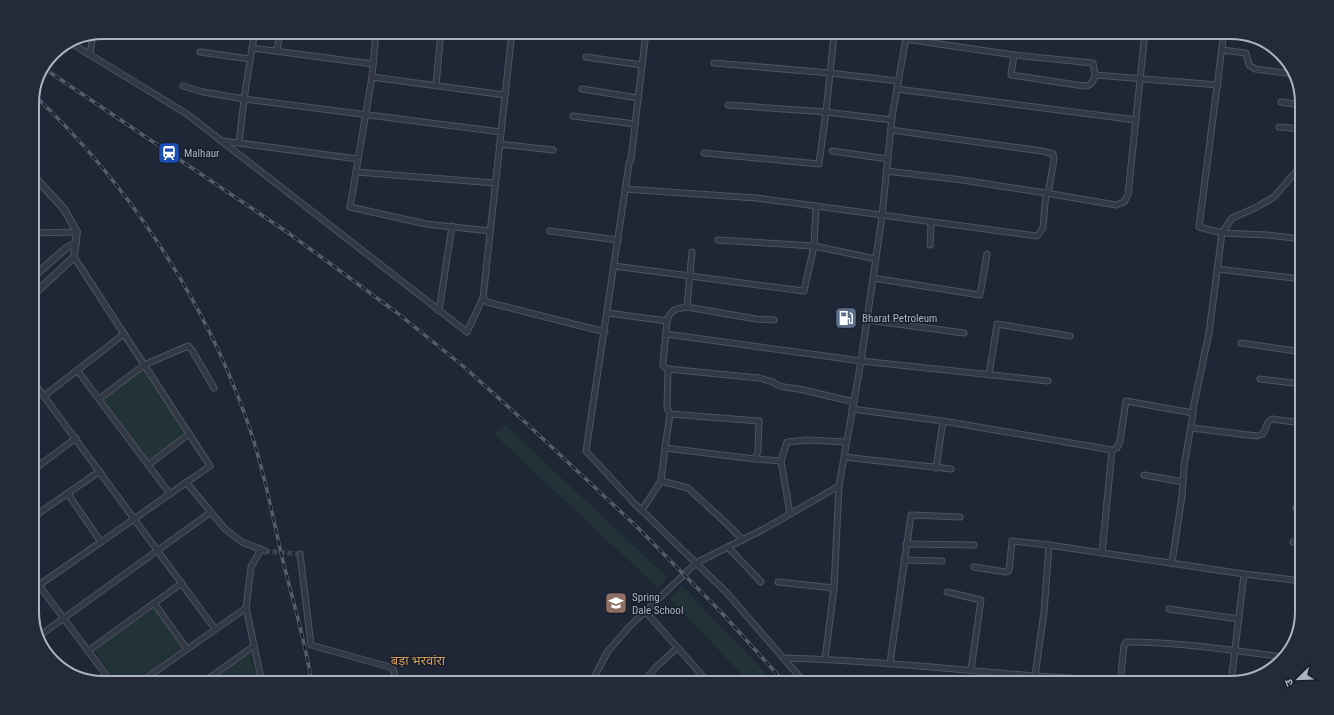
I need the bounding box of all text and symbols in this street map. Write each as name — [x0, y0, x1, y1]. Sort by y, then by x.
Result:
station icon: Malhaur — [156, 140, 182, 166]
place label: Malhaur — [184, 147, 220, 160]
fuel station icon: Bharat Petroleum — [833, 305, 859, 331]
place label: Bharat Petroleum — [862, 312, 937, 325]
school or university icon: Spring Dale School — [603, 590, 629, 616]
place label: Spring Dale School — [632, 591, 683, 617]
district label: बड़ा भरवांरा — [391, 653, 446, 668]
north arrow — [1278, 659, 1318, 699]
text: उ — [1282, 677, 1296, 688]

